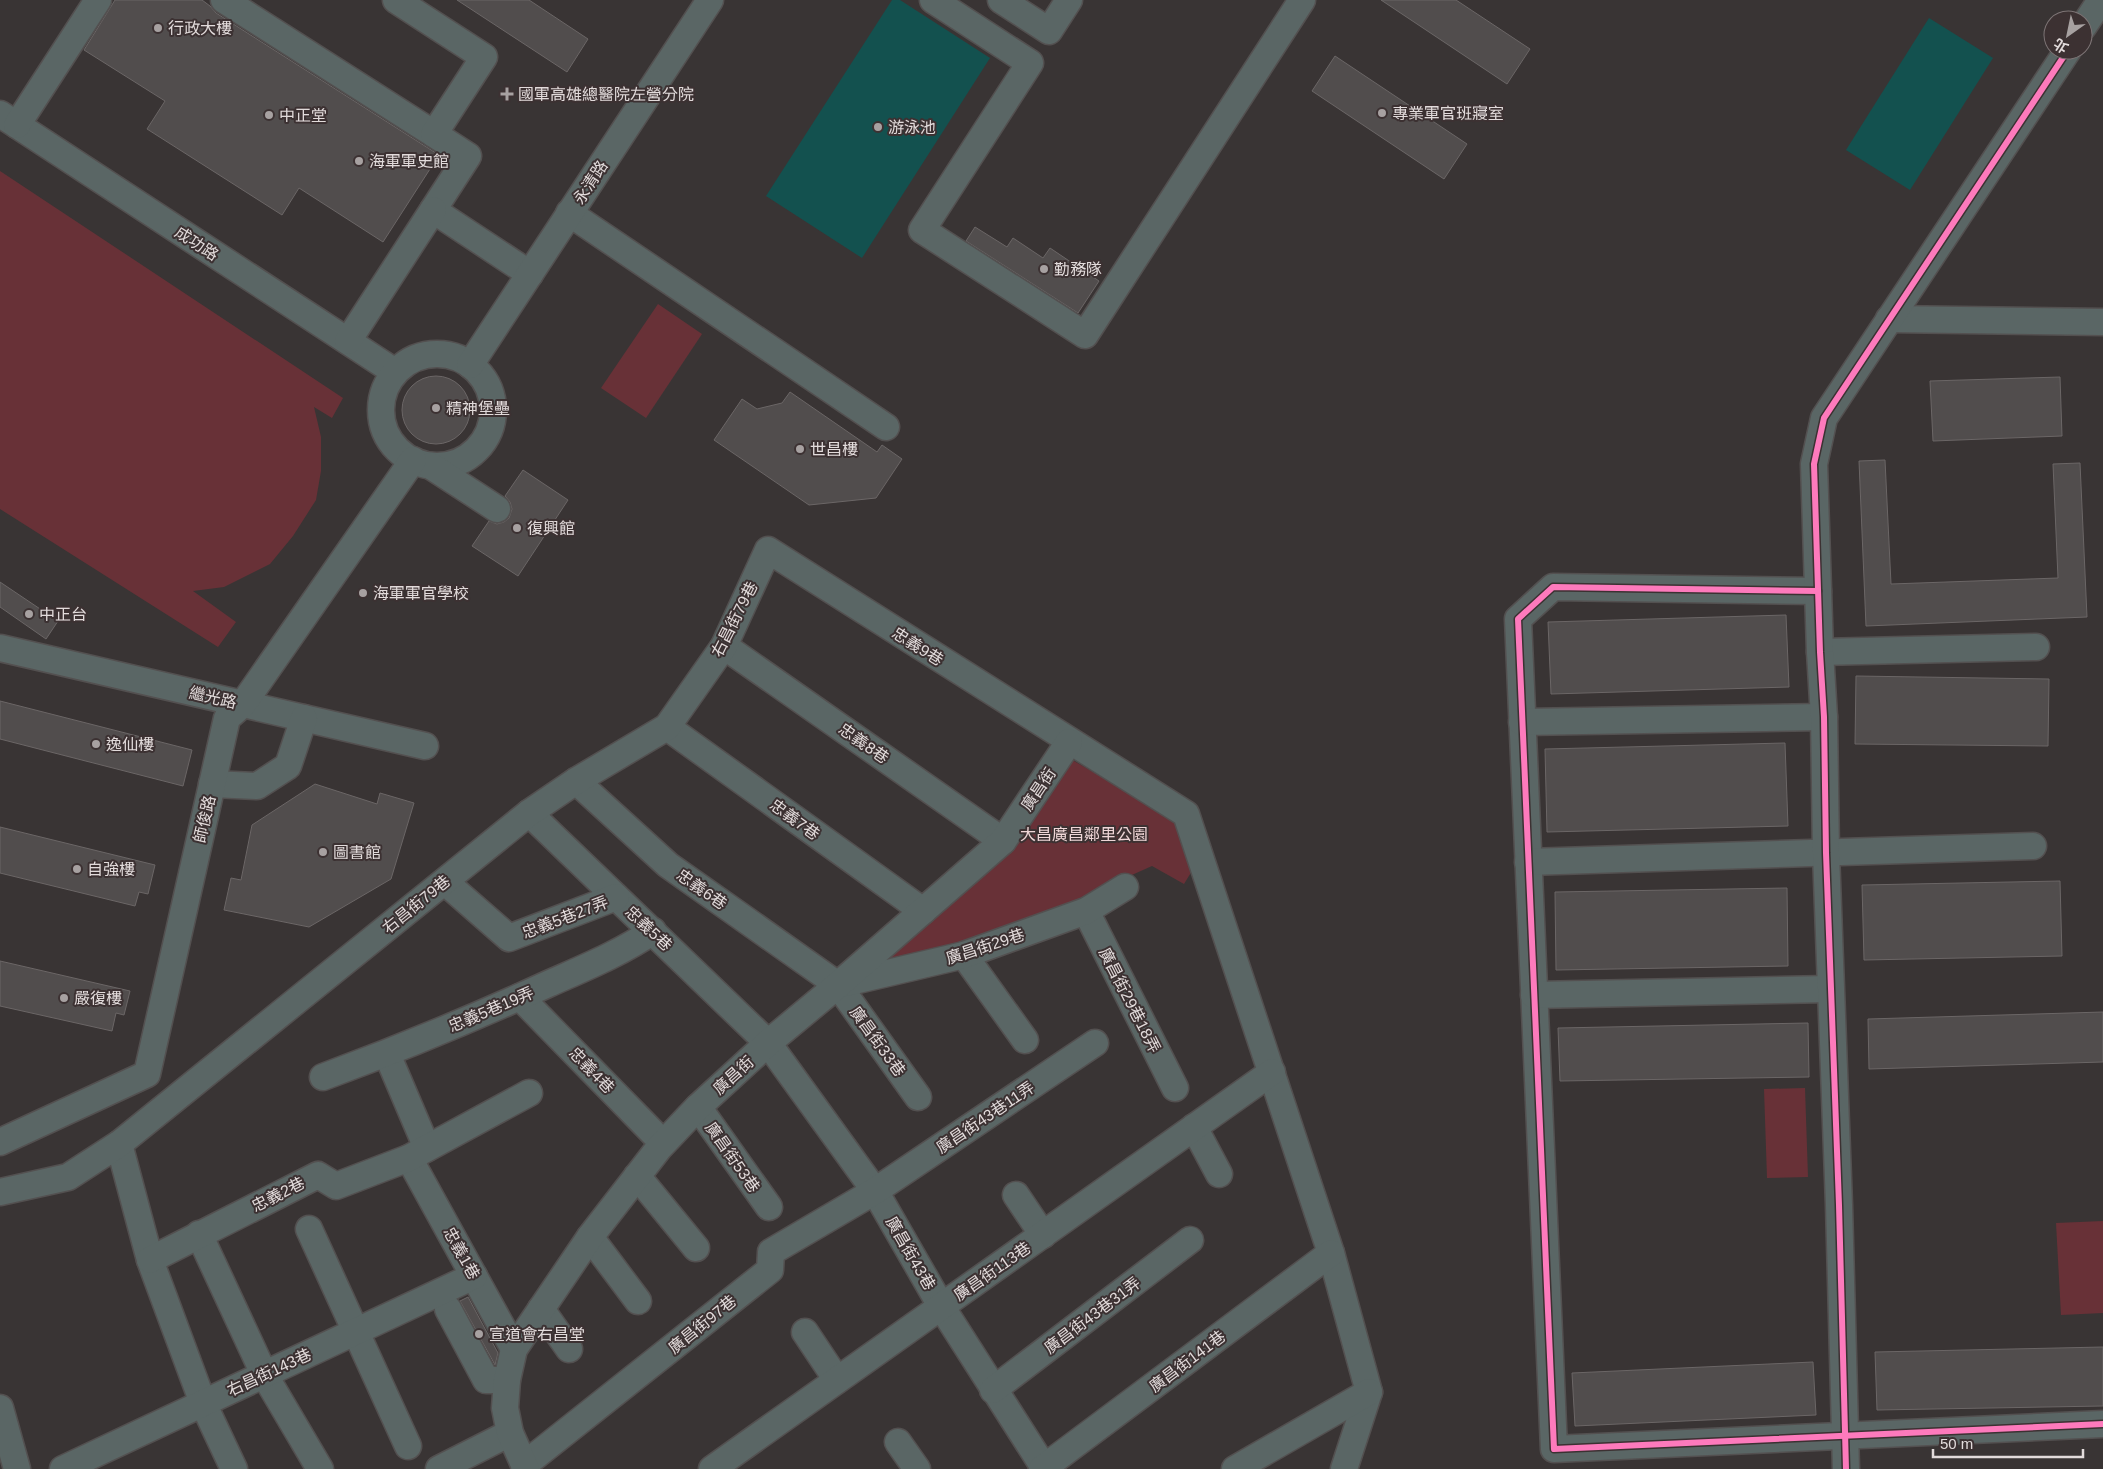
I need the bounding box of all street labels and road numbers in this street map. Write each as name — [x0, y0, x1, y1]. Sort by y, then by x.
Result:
street label: 永清路 — [570, 158, 611, 207]
street label: 成功路 — [172, 223, 221, 264]
street label: 右昌街79巷 — [708, 579, 761, 660]
street label: 忠義9巷 — [889, 624, 946, 669]
street label: 繼光路 — [188, 684, 238, 711]
street label: 忠義8巷 — [836, 720, 892, 767]
street label: 廣昌街 — [1018, 765, 1059, 814]
street label: 師俊路 — [191, 794, 218, 844]
street label: 忠義7巷 — [767, 796, 823, 843]
street label: 忠義6巷 — [674, 866, 730, 913]
street label: 右昌街79巷 — [379, 872, 453, 937]
street label: 忠義5巷27弄 — [520, 893, 611, 942]
street label: 忠義5巷 — [622, 903, 675, 954]
street label: 廣昌街29巷 — [944, 926, 1027, 967]
street label: 廣昌街29巷18弄 — [1096, 945, 1163, 1056]
street label: 忠義5巷19弄 — [446, 984, 536, 1035]
street label: 廣昌街33巷 — [847, 1003, 909, 1079]
street label: 忠義4巷 — [566, 1044, 618, 1097]
street label: 廣昌街 — [710, 1053, 757, 1098]
street label: 廣昌街43巷11弄 — [933, 1078, 1037, 1156]
street label: 廣昌街53巷 — [702, 1119, 763, 1196]
street label: 忠義2巷 — [249, 1174, 307, 1215]
street label: 廣昌街43巷 — [883, 1214, 938, 1293]
street label: 忠義1巷 — [440, 1224, 483, 1282]
street label: 廣昌街113巷 — [951, 1239, 1034, 1304]
street label: 廣昌街43巷31弄 — [1041, 1274, 1144, 1357]
street label: 廣昌街97巷 — [665, 1292, 739, 1357]
street label: 廣昌街141巷 — [1146, 1327, 1229, 1395]
street label: 右昌街143巷 — [225, 1346, 314, 1399]

